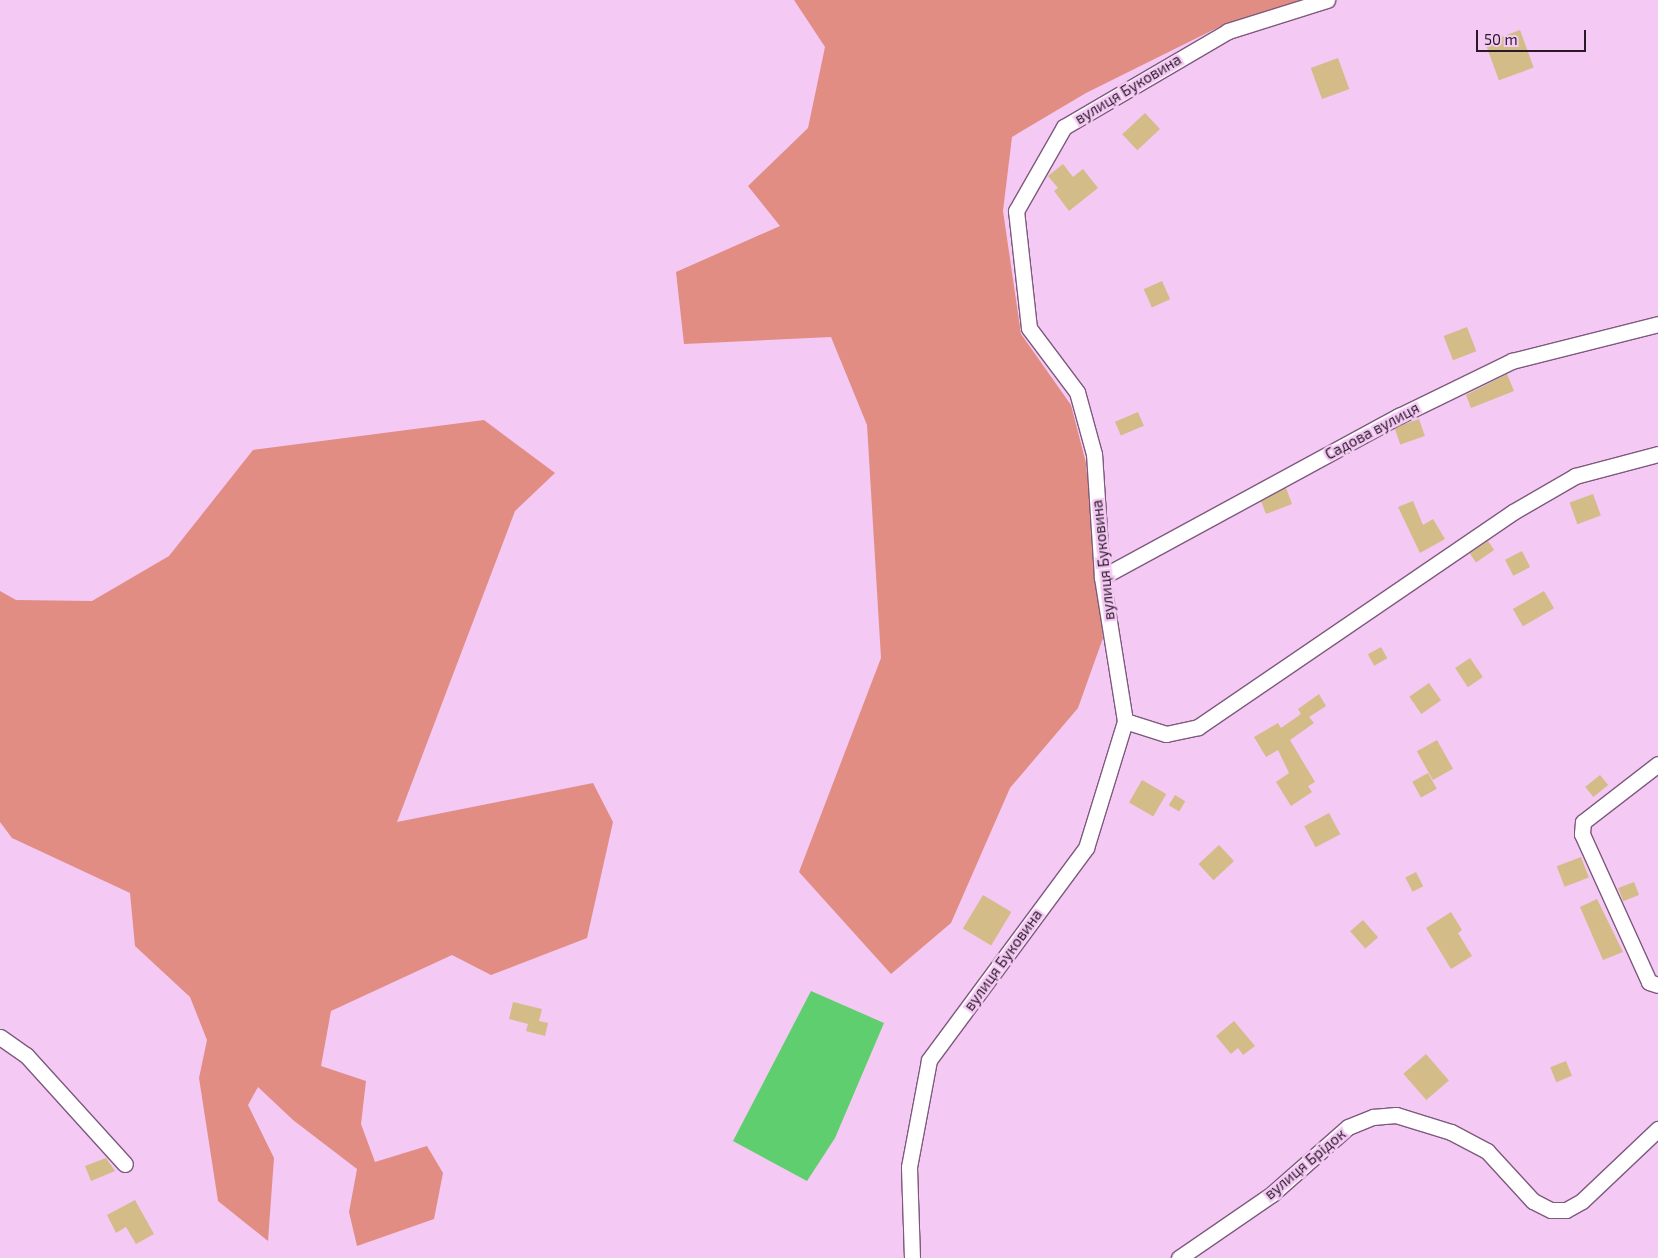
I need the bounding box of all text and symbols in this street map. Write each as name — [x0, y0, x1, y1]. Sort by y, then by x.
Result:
scale bar — [1478, 20, 1588, 52]
text: 50 m — [1484, 30, 1518, 48]
street label: вулиця Буковина — [1072, 50, 1184, 128]
street label: Садова вулиця — [1322, 399, 1422, 463]
street label: вулиця Буковина — [1088, 499, 1118, 621]
street label: вулиця Буковина — [960, 906, 1046, 1014]
street label: вулиця Брідок — [1261, 1125, 1349, 1203]

